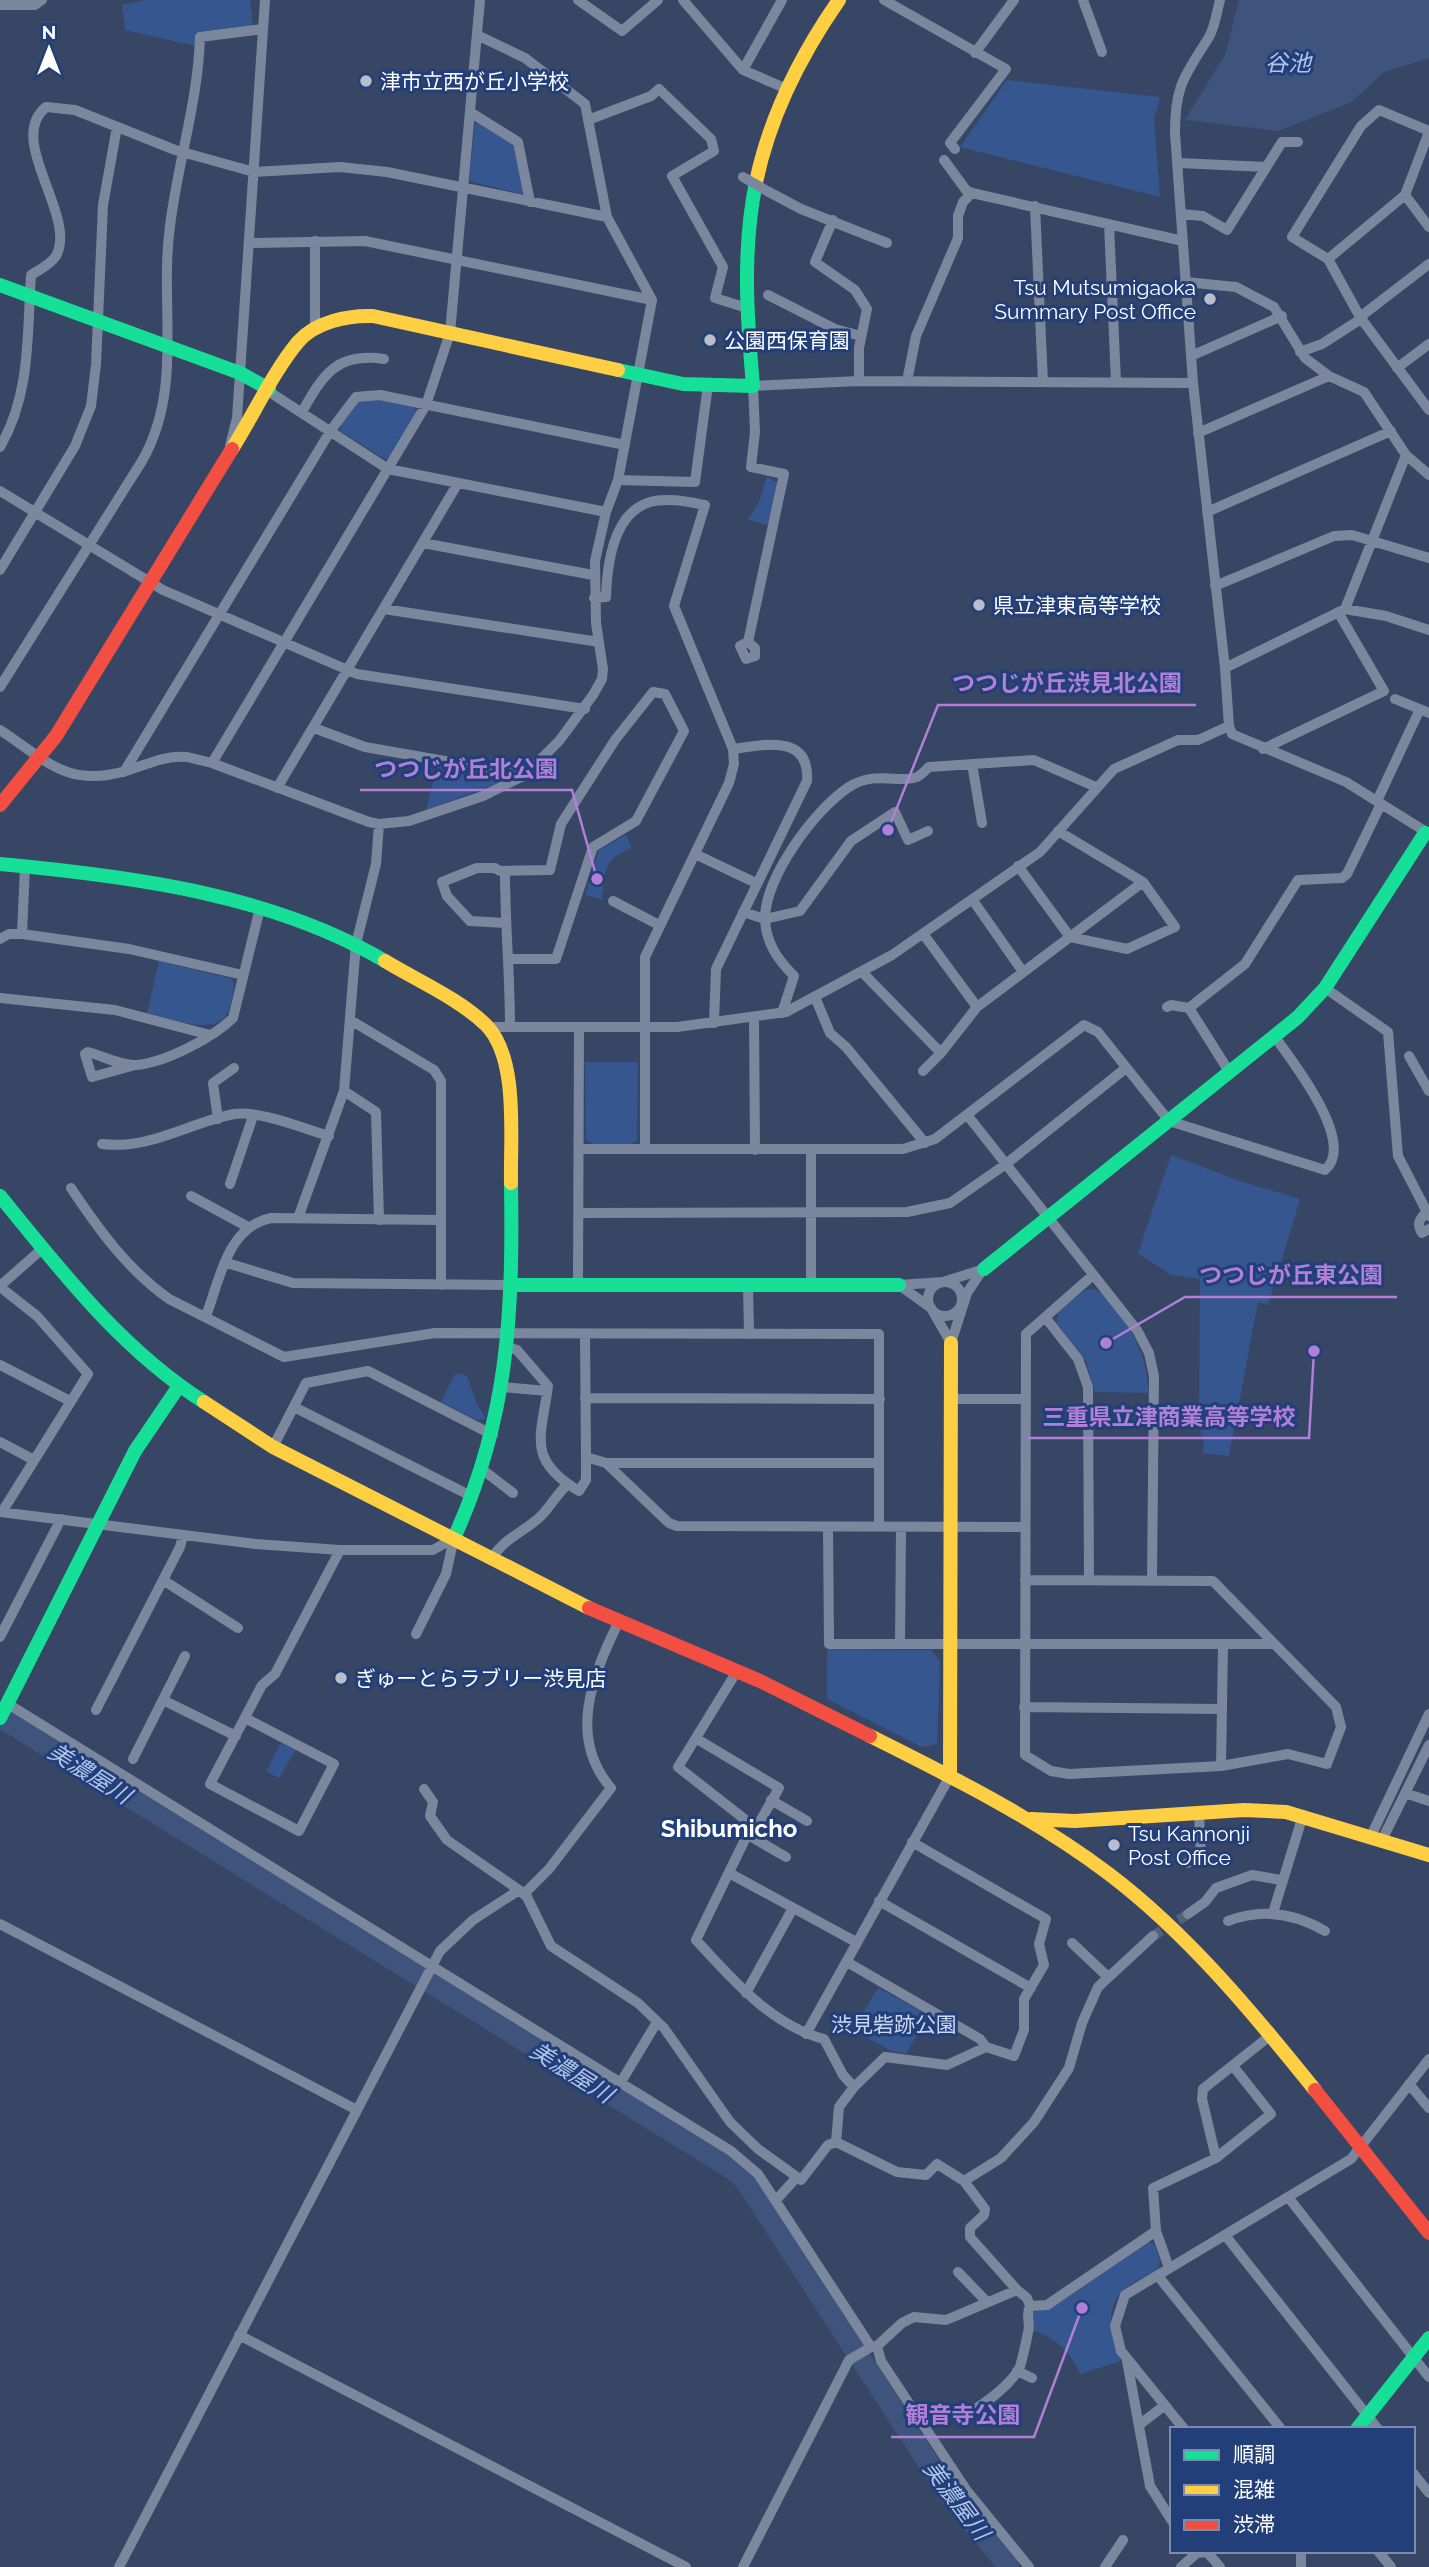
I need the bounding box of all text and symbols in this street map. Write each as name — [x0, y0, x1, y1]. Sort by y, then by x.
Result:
north arrow — [14, 14, 84, 84]
text: N — [42, 21, 56, 43]
water label: 谷池 — [1265, 49, 1313, 76]
place label: 津市立西が丘小学校 — [380, 69, 569, 94]
marker: 津市立西が丘小学校 — [358, 73, 374, 89]
place label: Tsu Mutsumigaoka Summary Post Office — [994, 275, 1196, 324]
marker: Tsu Mutsumigaoka Summary Post Office — [1202, 291, 1218, 307]
place label: 公園西保育園 — [724, 328, 850, 353]
marker: 公園西保育園 — [702, 332, 718, 348]
place label: 県立津東高等学校 — [993, 593, 1161, 618]
marker: 県立津東高等学校 — [971, 597, 987, 613]
callout: つつじが丘渋見北公園 — [938, 661, 1196, 705]
text: つつじが丘渋見北公園 — [952, 669, 1182, 696]
callout: つつじが丘北公園 — [360, 746, 572, 790]
text: つつじが丘北公園 — [374, 755, 558, 782]
callout: つつじが丘東公園 — [1185, 1253, 1397, 1297]
text: つつじが丘東公園 — [1199, 1261, 1383, 1288]
callout: 三重県立津商業高等学校 — [1028, 1394, 1309, 1438]
text: 三重県立津商業高等学校 — [1043, 1403, 1296, 1430]
place label: ぎゅーとらラブリー渋見店 — [355, 1666, 606, 1691]
marker: ぎゅーとらラブリー渋見店 — [333, 1670, 349, 1686]
water label: 美濃屋川 — [44, 1737, 139, 1810]
district label: Shibumicho — [661, 1814, 797, 1843]
place label: Tsu Kannonji Post Office — [1128, 1821, 1250, 1870]
marker: Tsu Kannonji Post Office — [1106, 1837, 1122, 1853]
park label: 渋見砦跡公園 — [831, 2012, 957, 2037]
water label: 美濃屋川 — [526, 2036, 621, 2109]
callout: 観音寺公園 — [891, 2393, 1034, 2437]
text: 観音寺公園 — [906, 2401, 1021, 2428]
legend — [1170, 2427, 1415, 2553]
text: 順調 — [1233, 2442, 1275, 2467]
water label: 美濃屋川 — [919, 2455, 997, 2547]
text: 混雑 — [1233, 2477, 1275, 2502]
text: 渋滞 — [1233, 2512, 1275, 2537]

